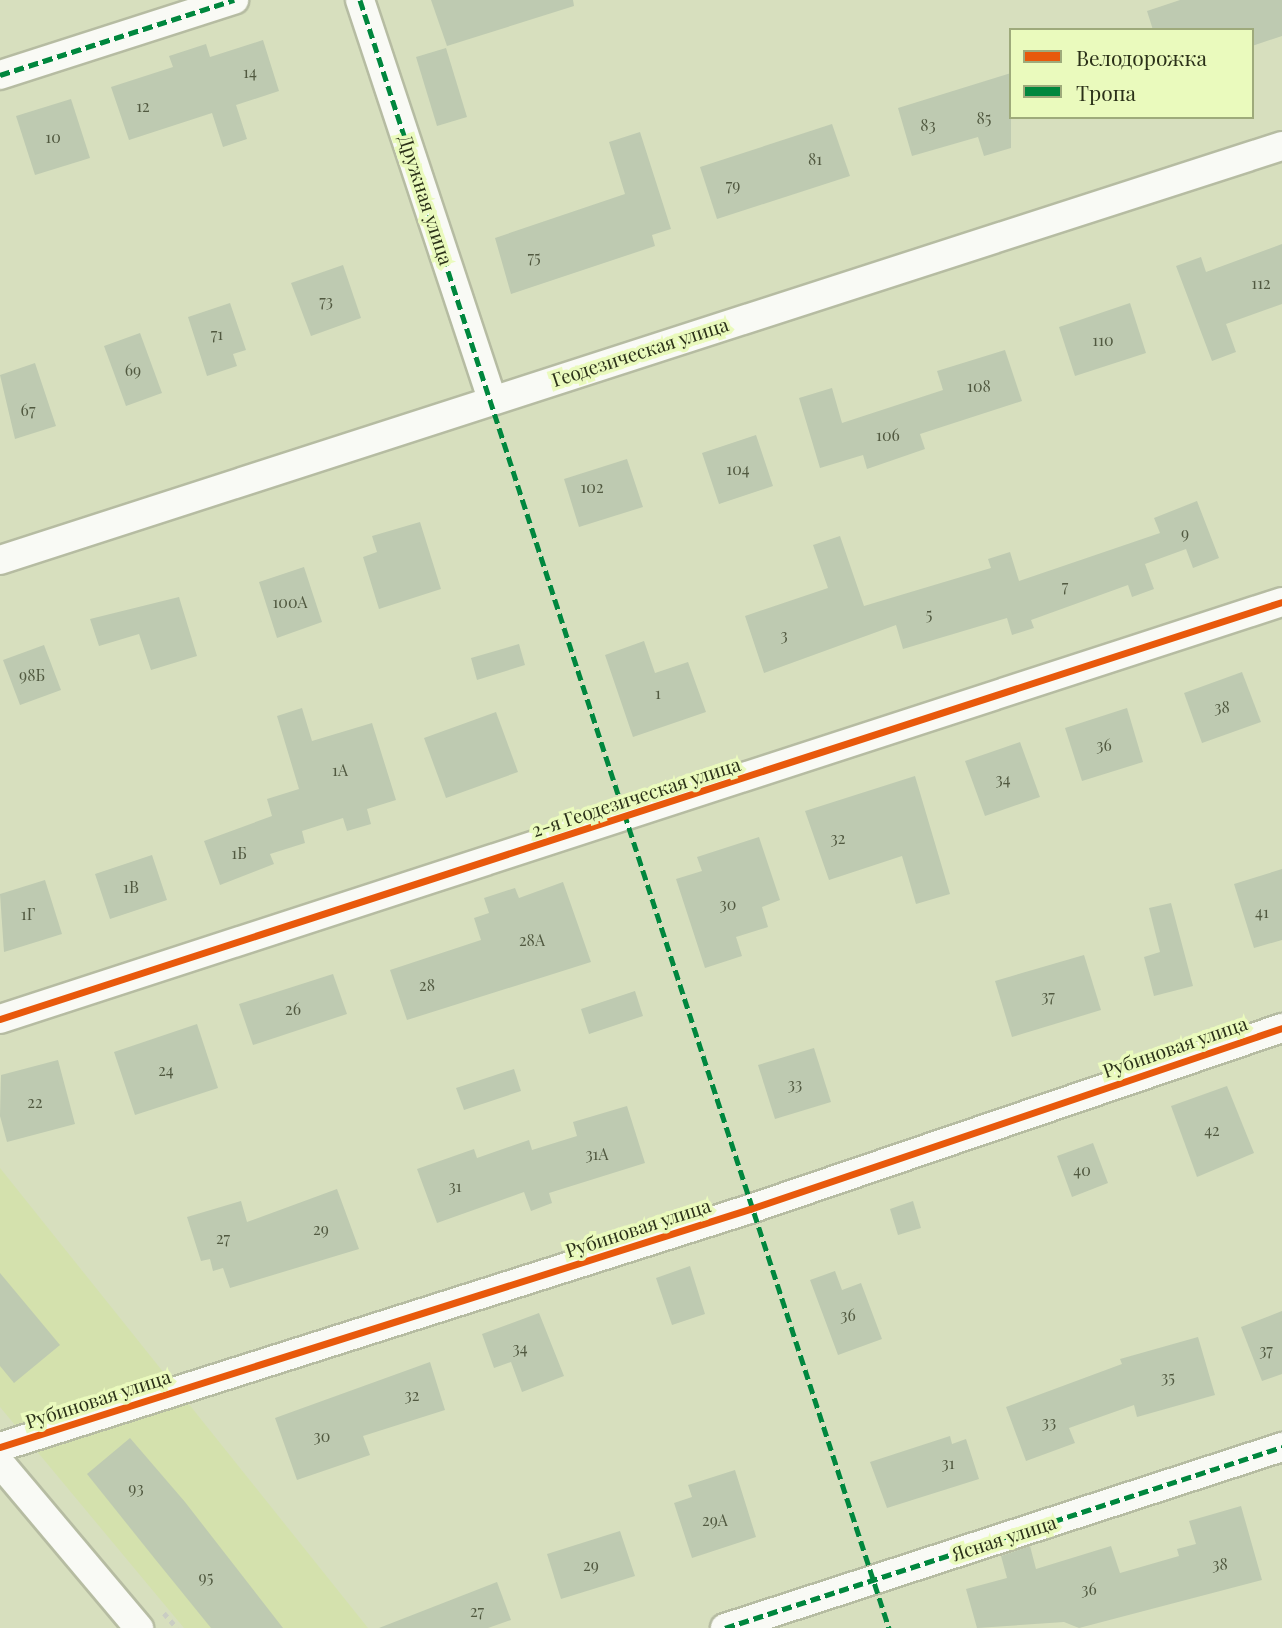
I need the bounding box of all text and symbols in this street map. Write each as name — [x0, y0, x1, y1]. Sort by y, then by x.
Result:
legend — [1009, 28, 1254, 119]
text: Велодорожка — [1076, 43, 1207, 71]
house number: 14 — [243, 62, 257, 82]
text: Тропа — [1076, 78, 1136, 106]
house number: 12 — [136, 96, 150, 116]
house number: 85 — [977, 108, 991, 128]
house number: 83 — [920, 115, 936, 135]
house number: 10 — [45, 127, 61, 147]
street label: Дружная улица — [394, 132, 458, 268]
house number: 81 — [808, 149, 822, 169]
house number: 79 — [726, 175, 740, 195]
house number: 75 — [527, 247, 541, 267]
house number: 112 — [1251, 273, 1271, 293]
house number: 73 — [319, 291, 333, 311]
street label: Геодезическая улица — [549, 313, 731, 391]
house number: 71 — [211, 324, 223, 344]
house number: 110 — [1092, 330, 1114, 350]
house number: 69 — [125, 360, 141, 380]
house number: 108 — [967, 376, 991, 396]
house number: 67 — [21, 400, 35, 420]
house number: 106 — [876, 425, 900, 445]
house number: 104 — [726, 459, 750, 479]
house number: 102 — [580, 477, 604, 497]
house number: 9 — [1181, 523, 1189, 543]
house number: 7 — [1062, 576, 1068, 596]
house number: 100А — [272, 592, 308, 612]
house number: 5 — [926, 604, 932, 624]
house number: 3 — [780, 625, 788, 645]
house number: 98Б — [19, 665, 45, 685]
house number: 1 — [655, 683, 661, 703]
house number: 38 — [1214, 697, 1230, 717]
house number: 36 — [1096, 735, 1112, 755]
street label: 2-я Геодезическая улица — [529, 752, 743, 842]
house number: 1А — [332, 760, 348, 780]
house number: 34 — [995, 769, 1011, 789]
house number: 32 — [831, 828, 845, 848]
house number: 1Б — [231, 843, 247, 863]
house number: 1В — [123, 877, 139, 897]
house number: 30 — [720, 894, 736, 914]
house number: 41 — [1255, 902, 1269, 922]
house number: 1Г — [21, 904, 35, 924]
house number: 28А — [519, 930, 545, 950]
house number: 28 — [419, 975, 435, 995]
house number: 37 — [1041, 986, 1055, 1006]
house number: 26 — [285, 999, 301, 1019]
street label: Рубиновая улица — [1100, 1012, 1250, 1082]
house number: 24 — [158, 1060, 174, 1080]
house number: 33 — [788, 1074, 802, 1094]
house number: 22 — [27, 1092, 43, 1112]
house number: 42 — [1204, 1120, 1220, 1140]
house number: 31А — [585, 1144, 609, 1164]
house number: 40 — [1073, 1160, 1091, 1180]
house number: 31 — [448, 1176, 462, 1196]
street label: Рубиновая улица — [563, 1194, 713, 1262]
house number: 29 — [313, 1219, 329, 1239]
house number: 27 — [216, 1228, 230, 1248]
house number: 36 — [840, 1305, 856, 1325]
house number: 34 — [512, 1338, 528, 1358]
house number: 37 — [1259, 1340, 1273, 1360]
street label: Рубиновая улица — [23, 1365, 173, 1433]
house number: 35 — [1161, 1367, 1175, 1387]
house number: 32 — [405, 1385, 419, 1405]
house number: 33 — [1042, 1412, 1056, 1432]
house number: 30 — [314, 1426, 330, 1446]
house number: 31 — [941, 1453, 955, 1473]
house number: 93 — [128, 1478, 144, 1498]
house number: 29А — [702, 1510, 728, 1530]
street label: Ясная улица — [949, 1510, 1059, 1566]
house number: 38 — [1212, 1554, 1228, 1574]
house number: 29 — [583, 1555, 599, 1575]
house number: 95 — [199, 1567, 213, 1587]
house number: 36 — [1081, 1579, 1097, 1599]
house number: 27 — [470, 1601, 484, 1621]

